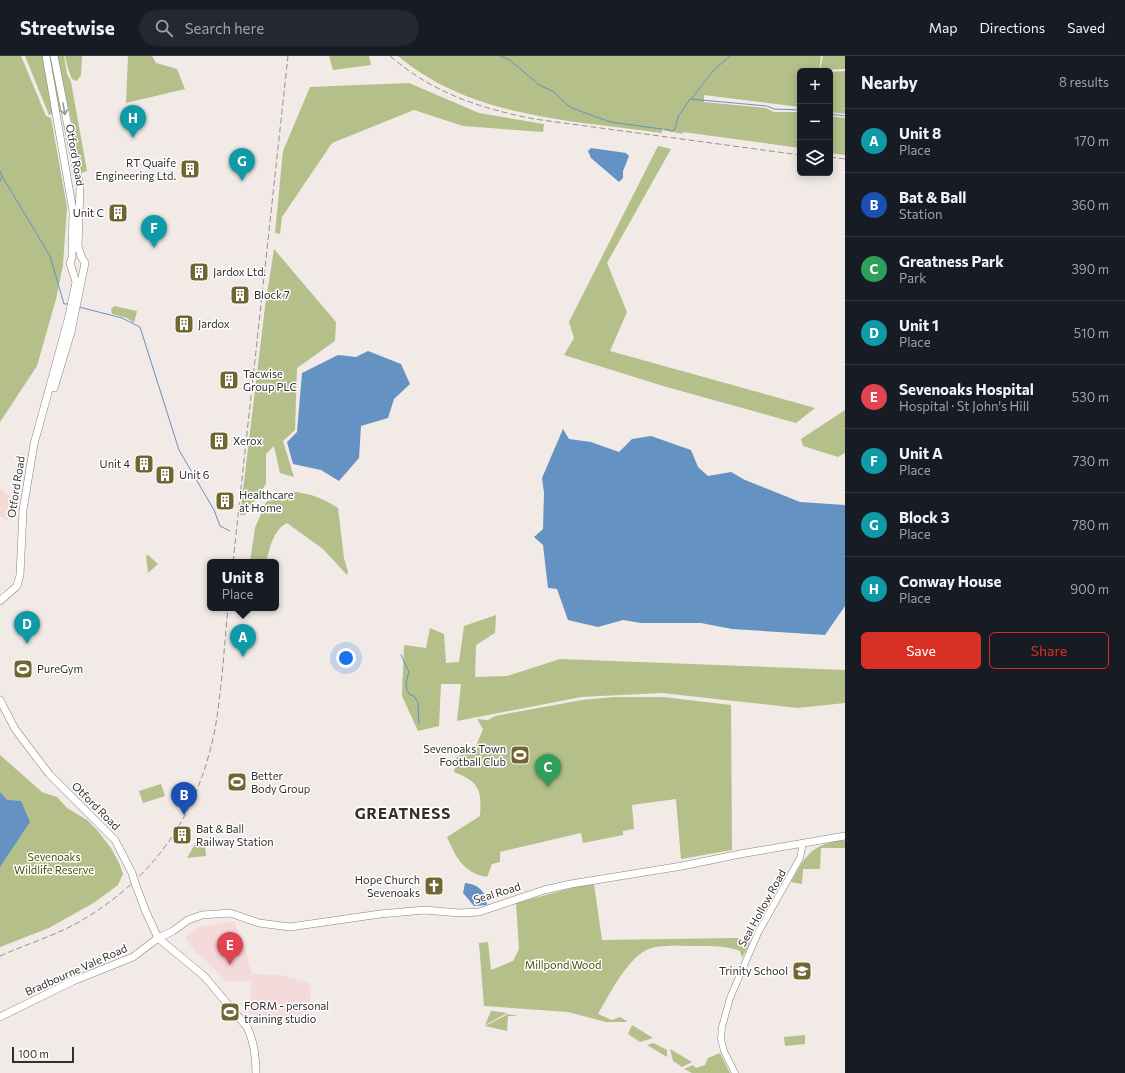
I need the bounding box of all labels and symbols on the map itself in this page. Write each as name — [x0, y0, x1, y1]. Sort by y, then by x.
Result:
one-way arrow — [60, 102, 68, 115]
pin: H — [120, 105, 146, 138]
street label: Otford Road — [64, 123, 87, 187]
pin: G — [229, 148, 255, 181]
place label: RT Quaife Engineering Ltd. — [96, 156, 176, 182]
building icon: RT Quaife Engineering Ltd. — [179, 158, 201, 180]
building icon: Unit C — [107, 202, 129, 224]
place label: Unit C — [73, 206, 104, 219]
pin: F — [141, 215, 167, 248]
building icon: Jardox Ltd. — [188, 261, 210, 283]
place label: Jardox Ltd. — [213, 265, 267, 279]
building icon: Block 7 — [229, 284, 251, 306]
place label: Block 7 — [254, 288, 290, 301]
building icon: Jardox — [173, 313, 195, 335]
place label: Jardox — [198, 317, 230, 331]
place label: Tacwise Group PLC — [243, 367, 297, 393]
building icon: Tacwise Group PLC — [218, 369, 240, 391]
building icon: Xerox — [208, 430, 230, 452]
place label: Xerox — [233, 434, 262, 447]
building icon: Unit 4 — [133, 453, 155, 475]
street label: Otford Road — [4, 455, 27, 519]
place label: Unit 4 — [100, 457, 130, 470]
building icon: Unit 6 — [154, 464, 176, 486]
place label: Unit 6 — [179, 468, 210, 481]
place label: Healthcare at Home — [239, 488, 294, 514]
building icon: Healthcare at Home — [214, 490, 236, 512]
pin: D — [14, 611, 40, 644]
pin: A — [230, 624, 256, 657]
your location — [336, 648, 356, 668]
sports icon: PureGym — [12, 658, 34, 680]
place label: PureGym — [37, 662, 83, 675]
place label: Sevenoaks Town Football Club — [423, 742, 506, 768]
sports icon: Sevenoaks Town Football Club — [509, 744, 531, 766]
pin: C — [535, 754, 561, 787]
place label: Better Body Group — [251, 769, 310, 795]
sports icon: Better Body Group — [226, 771, 248, 793]
street label: Otford Road — [70, 779, 123, 832]
pin: B — [171, 782, 197, 815]
district label: GREATNESS — [355, 804, 451, 822]
place label: Bat & Ball Railway Station — [196, 822, 274, 848]
building icon: Bat & Ball Railway Station — [171, 824, 193, 846]
park label: Sevenoaks Wildlife Reserve — [14, 850, 94, 876]
street label: Seal Hollow Road — [735, 867, 788, 949]
place label: Hope Church Sevenoaks — [355, 873, 420, 899]
church icon: Hope Church Sevenoaks — [423, 875, 445, 897]
street label: Seal Road — [472, 879, 522, 906]
pin: E — [217, 932, 243, 965]
street label: Bradbourne Vale Road — [23, 941, 129, 998]
park label: Millpond Wood — [525, 958, 601, 971]
school or university icon: Trinity School — [791, 960, 813, 982]
place label: Trinity School — [719, 964, 788, 977]
place label: FORM - personal training studio — [244, 999, 329, 1025]
sports icon: FORM - personal training studio — [219, 1001, 241, 1023]
scale bar — [12, 1045, 74, 1064]

